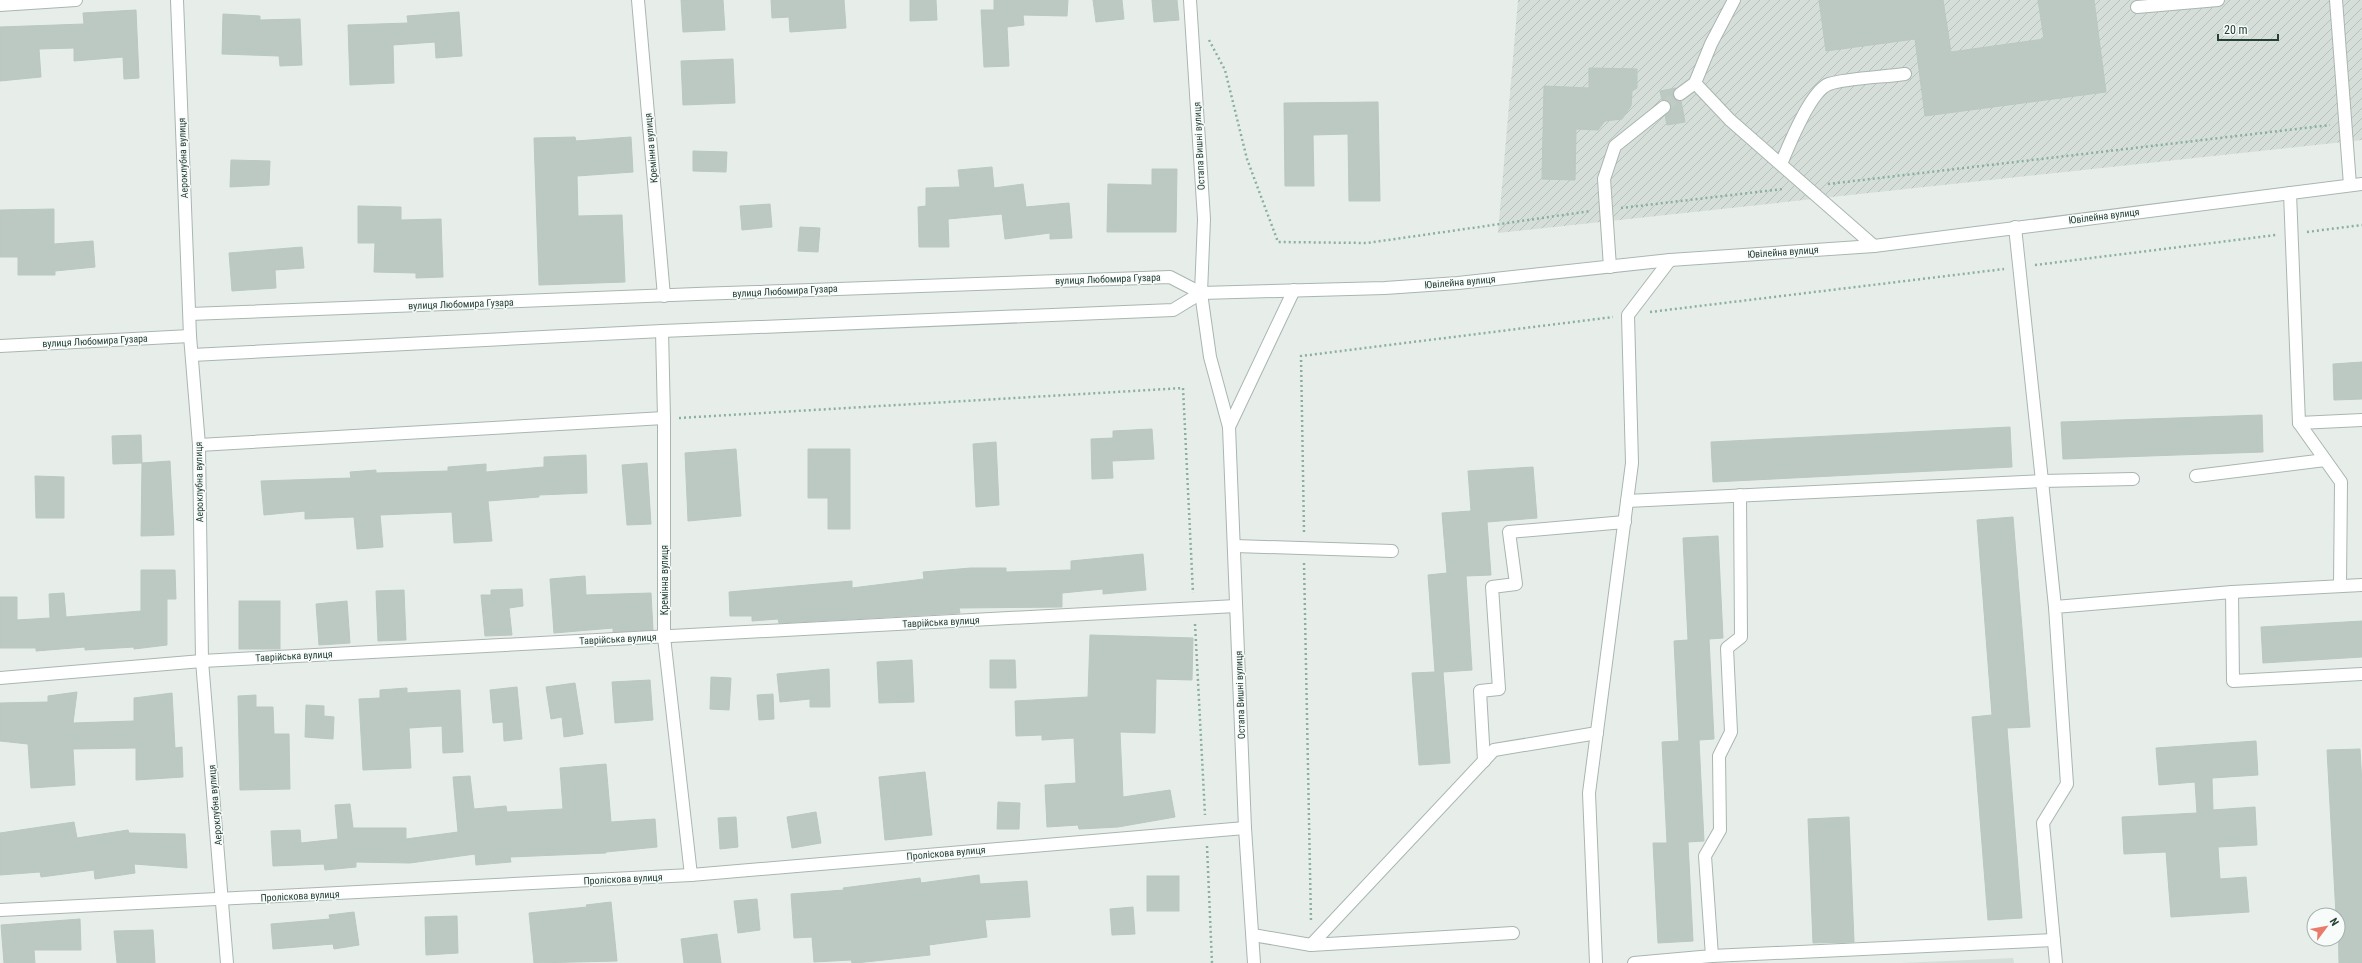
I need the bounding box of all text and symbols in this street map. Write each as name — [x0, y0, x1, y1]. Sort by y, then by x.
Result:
scale bar — [2218, 16, 2278, 42]
text: 20 m — [2224, 23, 2248, 37]
street label: Остапа Вишні вулиця — [1191, 101, 1207, 190]
street label: Кремінна вулиця — [642, 112, 660, 184]
street label: Аероклубна вулиця — [176, 117, 190, 199]
street label: Ювілейна вулиця — [2068, 206, 2140, 226]
street label: Ювілейна вулиця — [1747, 244, 1819, 260]
street label: вулиця Любомира Гузара — [1055, 272, 1161, 286]
street label: Ювілейна вулиця — [1424, 273, 1496, 291]
street label: вулиця Любомира Гузара — [732, 283, 838, 299]
street label: вулиця Любомира Гузара — [408, 297, 514, 311]
street label: вулиця Любомира Гузара — [42, 333, 148, 349]
street label: Аероклубна вулиця — [193, 441, 205, 522]
street label: Кремінна вулиця — [659, 545, 670, 615]
street label: Таврійська вулиця — [902, 614, 980, 630]
street label: Таврійська вулиця — [579, 631, 657, 647]
street label: Таврійська вулиця — [255, 648, 333, 664]
street label: Остапа Вишні вулиця — [1233, 651, 1247, 739]
street label: Аероклубна вулиця — [206, 764, 224, 846]
street label: Проліскова вулиця — [906, 844, 986, 862]
street label: Проліскова вулиця — [583, 871, 663, 887]
street label: Проліскова вулиця — [260, 888, 340, 904]
north arrow — [2306, 907, 2346, 947]
text: N — [2327, 916, 2341, 928]

